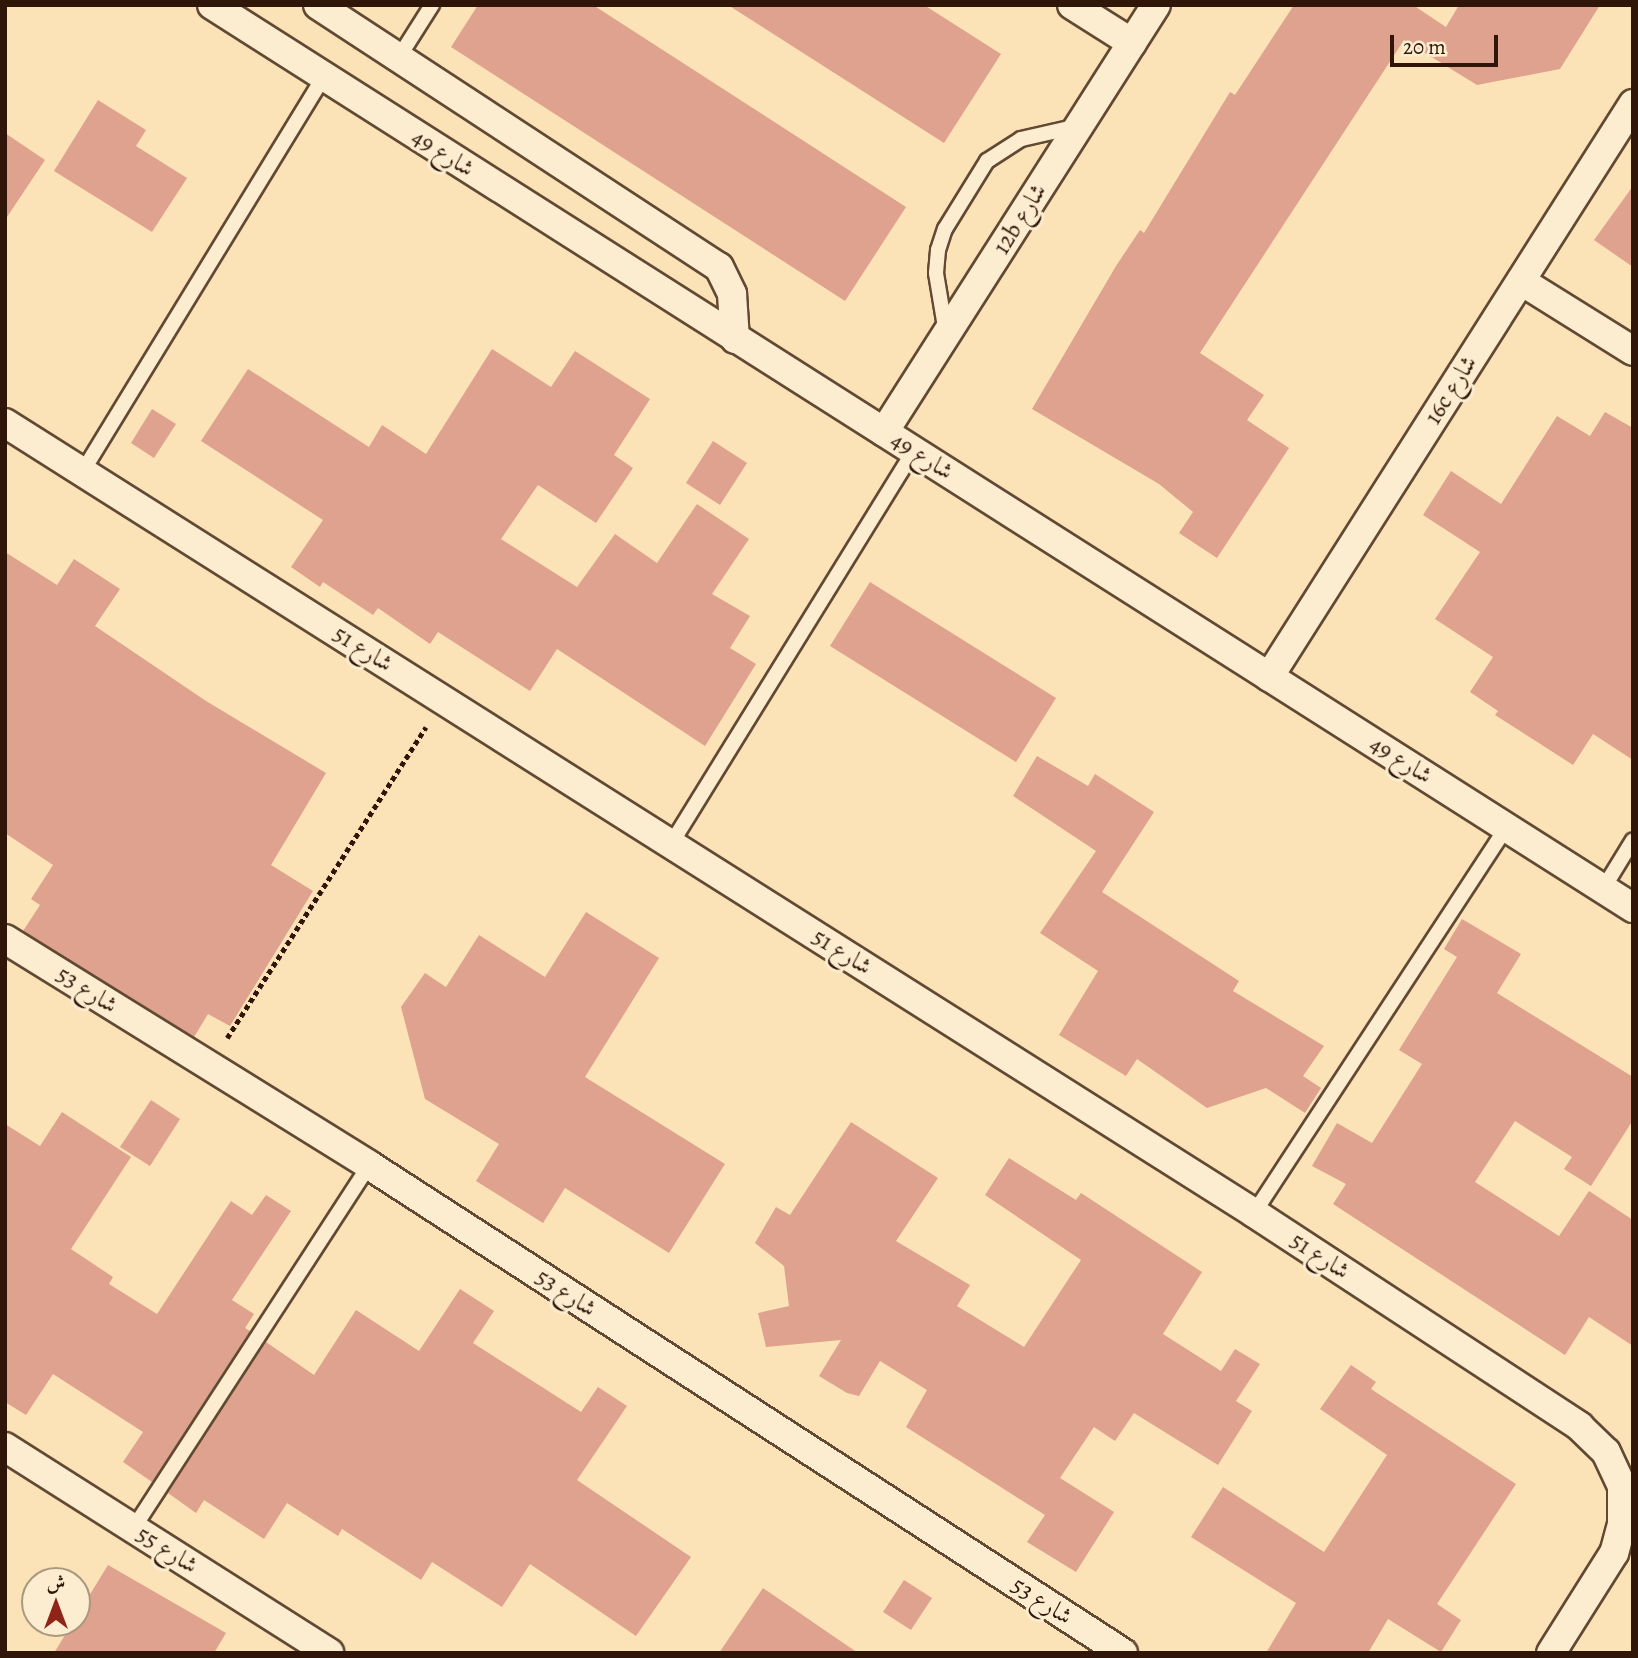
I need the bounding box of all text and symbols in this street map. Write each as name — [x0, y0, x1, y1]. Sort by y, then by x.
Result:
scale bar — [1393, 21, 1502, 65]
text: 20 m — [1403, 33, 1446, 61]
street label: شارع 49 — [406, 123, 480, 183]
street label: 12b شارع — [987, 178, 1053, 260]
street label: 16c شارع — [1419, 350, 1483, 430]
street label: شارع 49 — [885, 426, 959, 486]
street label: شارع 51 — [328, 620, 398, 678]
street label: شارع 49 — [1364, 730, 1438, 790]
street label: شارع 51 — [807, 923, 877, 981]
street label: شارع 53 — [51, 960, 123, 1020]
street label: شارع 51 — [1285, 1226, 1355, 1286]
street label: شارع 53 — [530, 1263, 602, 1323]
street label: شارع 55 — [131, 1520, 203, 1580]
north arrow — [21, 1567, 91, 1637]
text: ش — [47, 1570, 65, 1596]
street label: شارع 53 — [1006, 1571, 1078, 1631]

